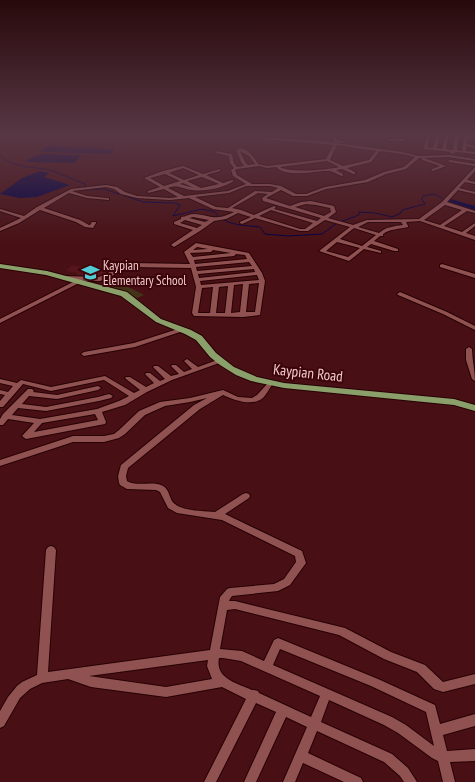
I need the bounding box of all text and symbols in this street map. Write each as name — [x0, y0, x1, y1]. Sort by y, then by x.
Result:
place label: Kaypian Elementary School — [103, 257, 186, 289]
school or university icon: Kaypian Elementary School — [80, 262, 100, 282]
street label: Kaypian Road — [272, 359, 344, 386]

